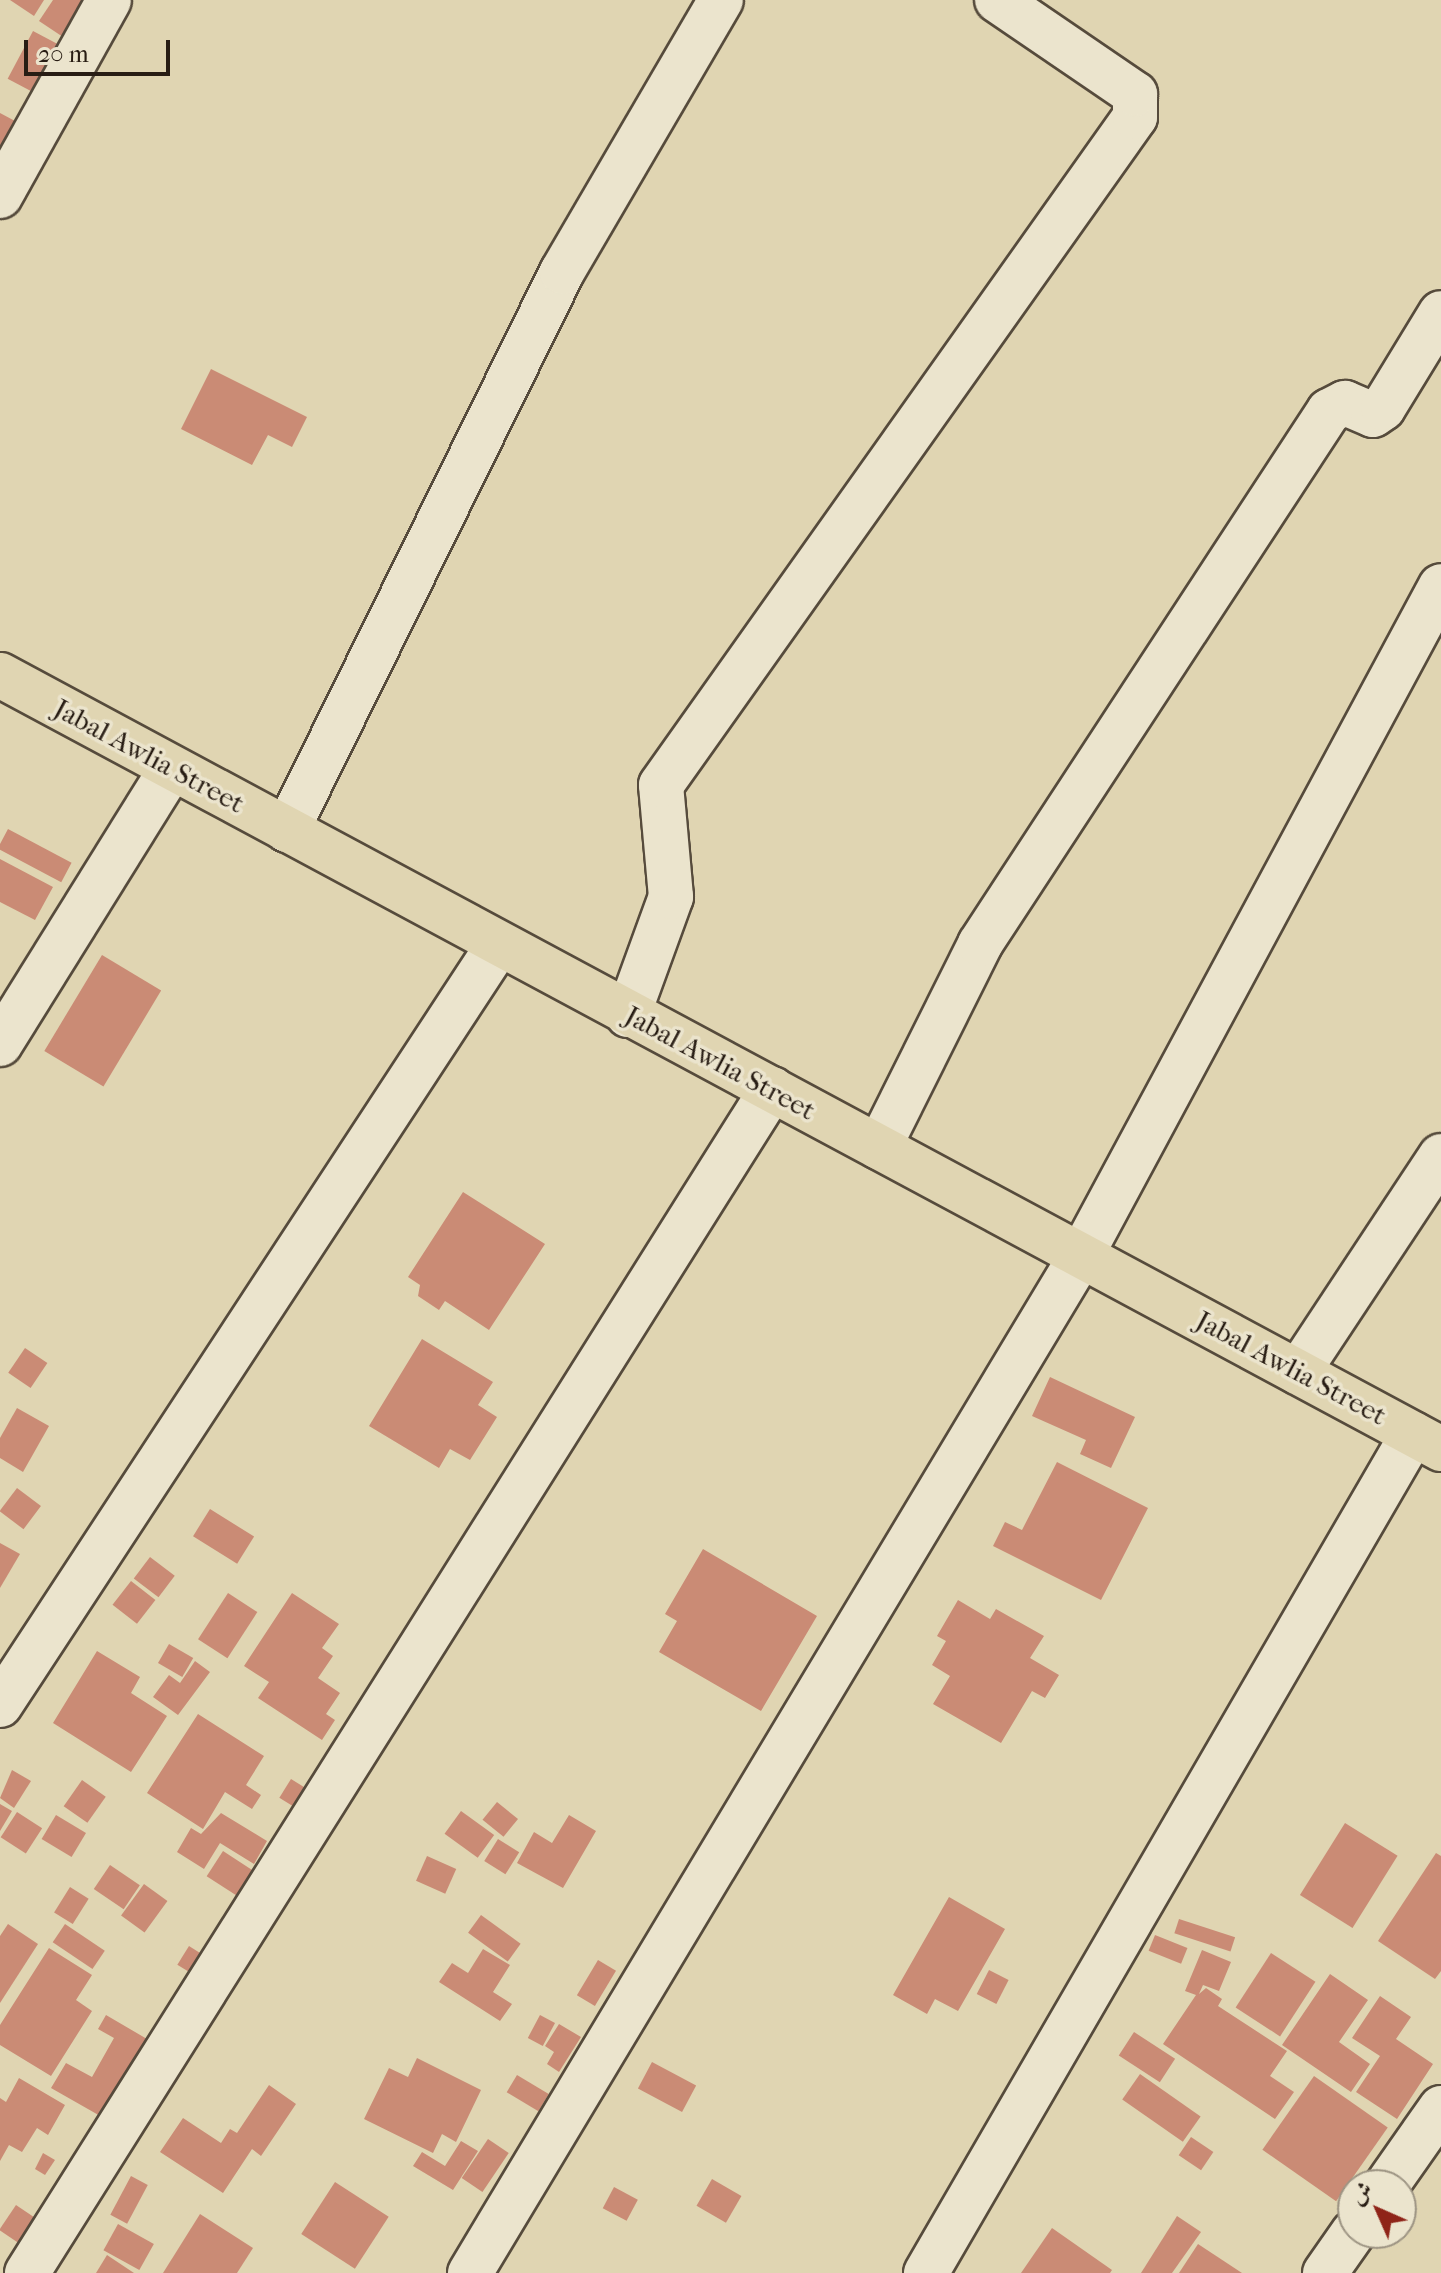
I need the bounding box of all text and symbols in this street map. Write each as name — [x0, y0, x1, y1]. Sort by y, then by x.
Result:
scale bar — [28, 24, 174, 74]
text: 20 m — [38, 40, 89, 68]
street label: Jabal Awlia Street — [48, 692, 250, 820]
street label: Jabal Awlia Street — [619, 999, 821, 1127]
street label: Jabal Awlia Street — [1190, 1304, 1392, 1432]
north arrow — [1337, 2169, 1417, 2249]
text: ش — [1345, 2177, 1378, 2210]

